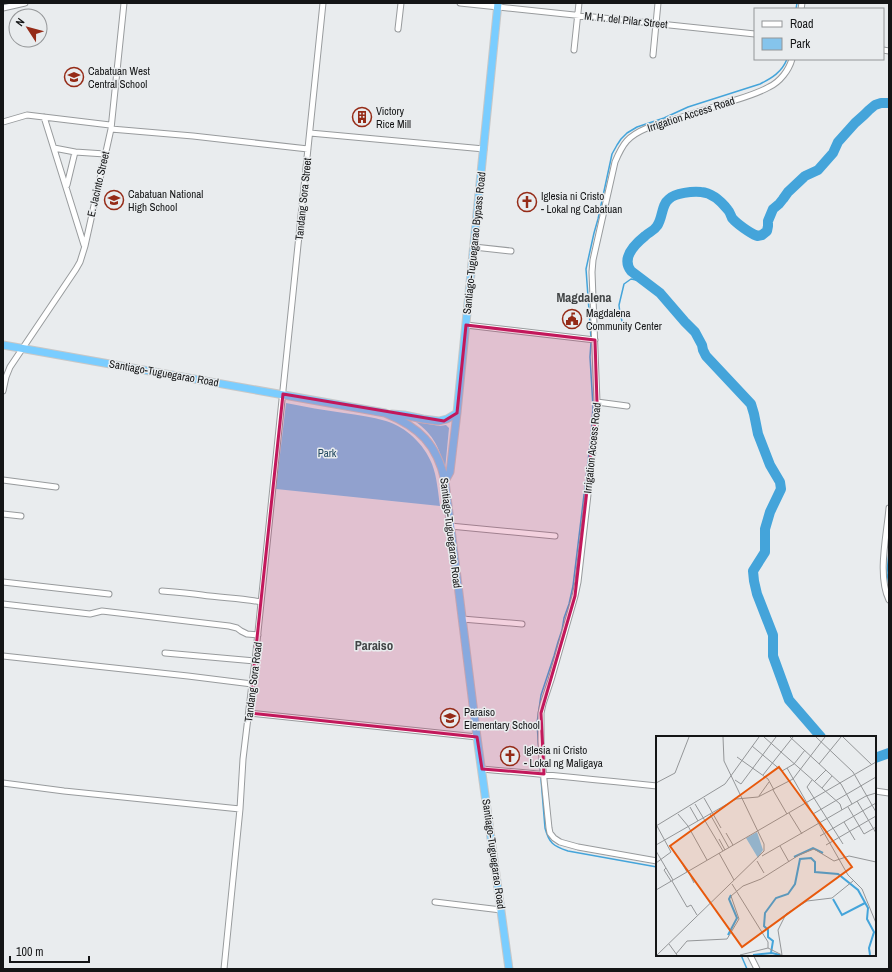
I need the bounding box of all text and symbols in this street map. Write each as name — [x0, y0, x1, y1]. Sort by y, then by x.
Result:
north arrow — [8, 8, 48, 48]
legend — [754, 8, 884, 60]
street label: M. H. del Pilar Street — [584, 9, 669, 31]
text: N — [12, 15, 27, 29]
text: Road — [790, 16, 814, 32]
text: Park — [790, 36, 810, 52]
place label: Cabatuan West Central School — [88, 64, 151, 91]
school or university icon: Cabatuan West Central School — [63, 66, 85, 88]
street label: Irrigation Access Road — [645, 93, 737, 135]
place label: Victory Rice Mill — [376, 104, 411, 131]
building icon: Victory Rice Mill — [351, 106, 373, 128]
street label: E. Jacinto Street — [84, 149, 112, 218]
street label: Tandang Sora Street — [292, 157, 314, 241]
street label: Santiago-Tuguegarao Bypass Road — [460, 171, 488, 315]
place label: Cabatuan National High School — [128, 187, 203, 214]
school or university icon: Cabatuan National High School — [103, 189, 125, 211]
place label: Iglesia ni Cristo - Lokal ng Cabatuan — [541, 189, 622, 216]
church icon: Iglesia ni Cristo - Lokal ng Cabatuan — [516, 191, 538, 213]
district label: Magdalena — [556, 289, 612, 306]
place label: Magdalena Community Center — [586, 306, 662, 333]
public building icon: Magdalena Community Center — [561, 308, 583, 330]
street label: Santiago-Tuguegarao Road — [108, 356, 220, 390]
street label: Irrigation Access Road — [580, 402, 604, 494]
park label: Park — [318, 446, 337, 460]
street label: Santiago-Tuguegarao Road — [437, 477, 465, 589]
district label: Paraiso — [355, 637, 393, 654]
street label: Tandang Sora Road — [241, 641, 265, 723]
place label: Paraiso Elementary School — [464, 705, 540, 732]
school or university icon: Paraiso Elementary School — [439, 707, 461, 729]
inset map — [656, 736, 876, 956]
place label: Iglesia ni Cristo - Lokal ng Maligaya — [524, 743, 603, 770]
church icon: Iglesia ni Cristo - Lokal ng Maligaya — [499, 745, 521, 767]
street label: Santiago-Tuguegarao Road — [479, 798, 509, 910]
scale bar — [10, 938, 89, 964]
text: 100 m — [16, 944, 43, 960]

